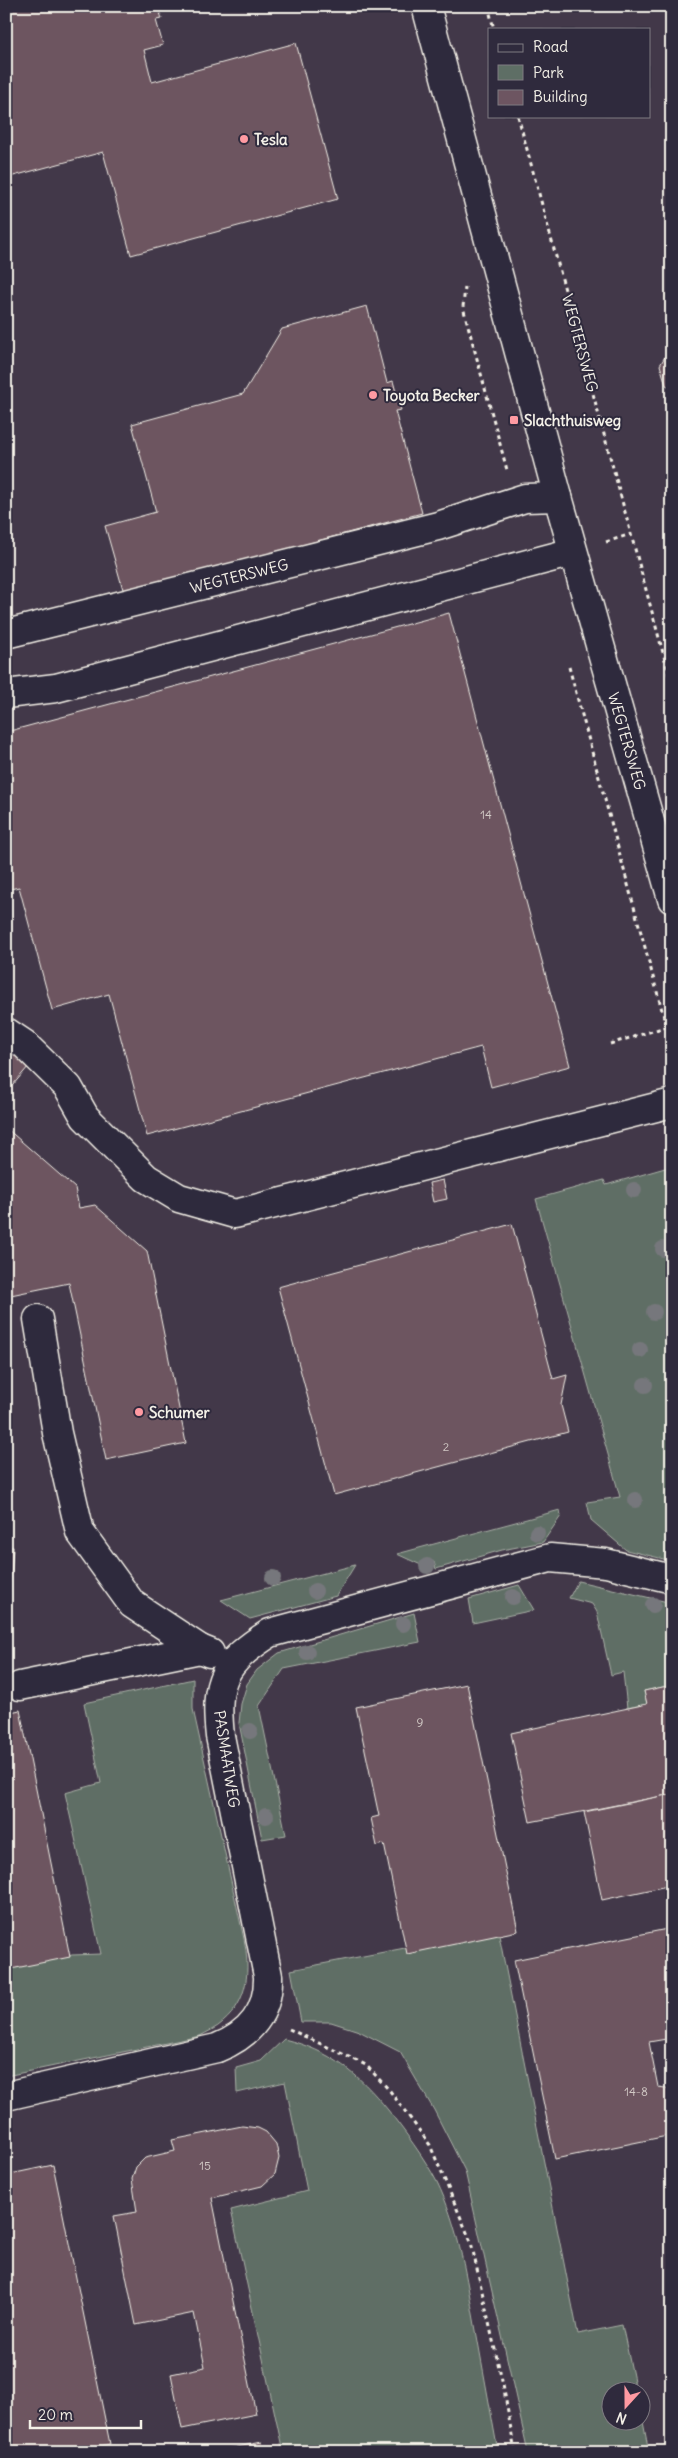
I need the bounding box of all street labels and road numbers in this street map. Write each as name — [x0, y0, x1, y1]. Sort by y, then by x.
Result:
street label: WEGTERSWEG — [558, 292, 602, 394]
street label: WEGTERSWEG — [188, 555, 290, 597]
street label: WEGTERSWEG — [604, 690, 650, 792]
street label: PASMAATWEG — [210, 1709, 244, 1809]

